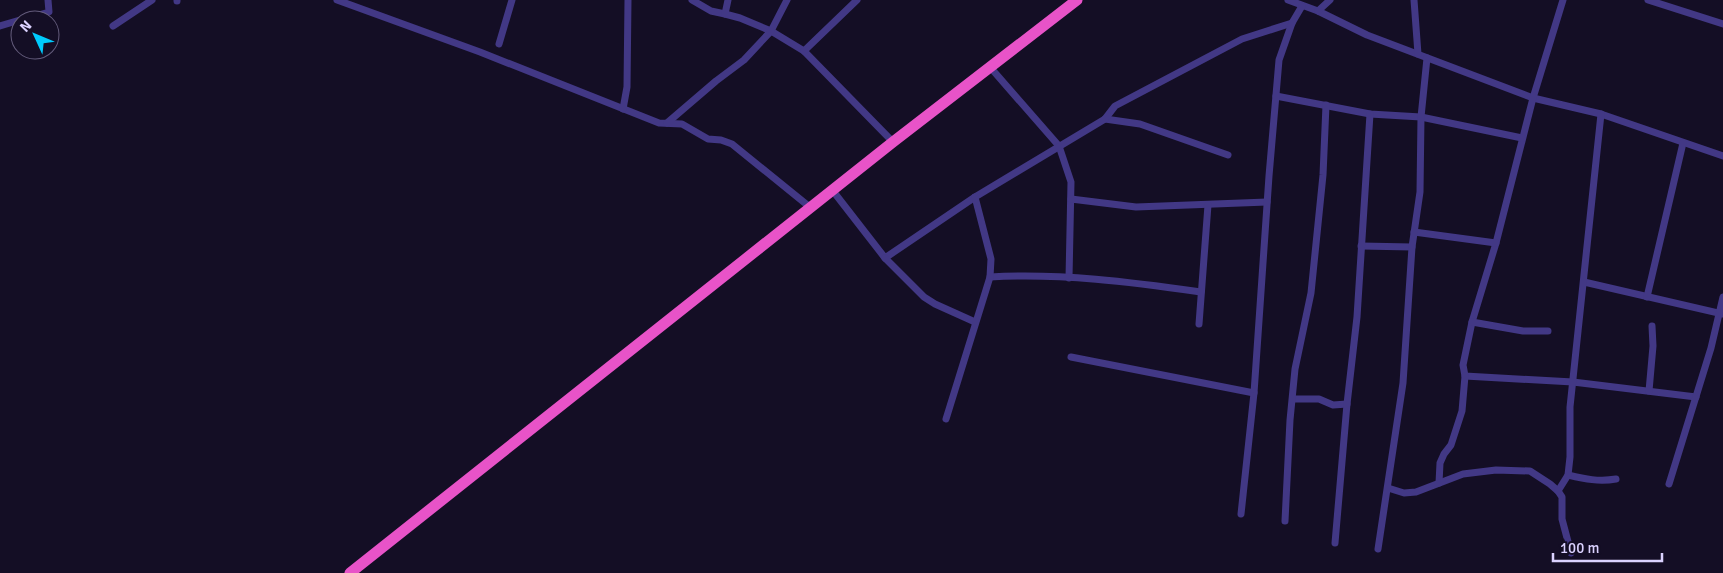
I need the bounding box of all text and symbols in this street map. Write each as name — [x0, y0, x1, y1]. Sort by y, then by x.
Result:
north arrow — [10, 10, 60, 60]
text: N — [17, 17, 36, 36]
scale bar — [1553, 530, 1662, 562]
text: 100 m — [1560, 539, 1600, 557]

